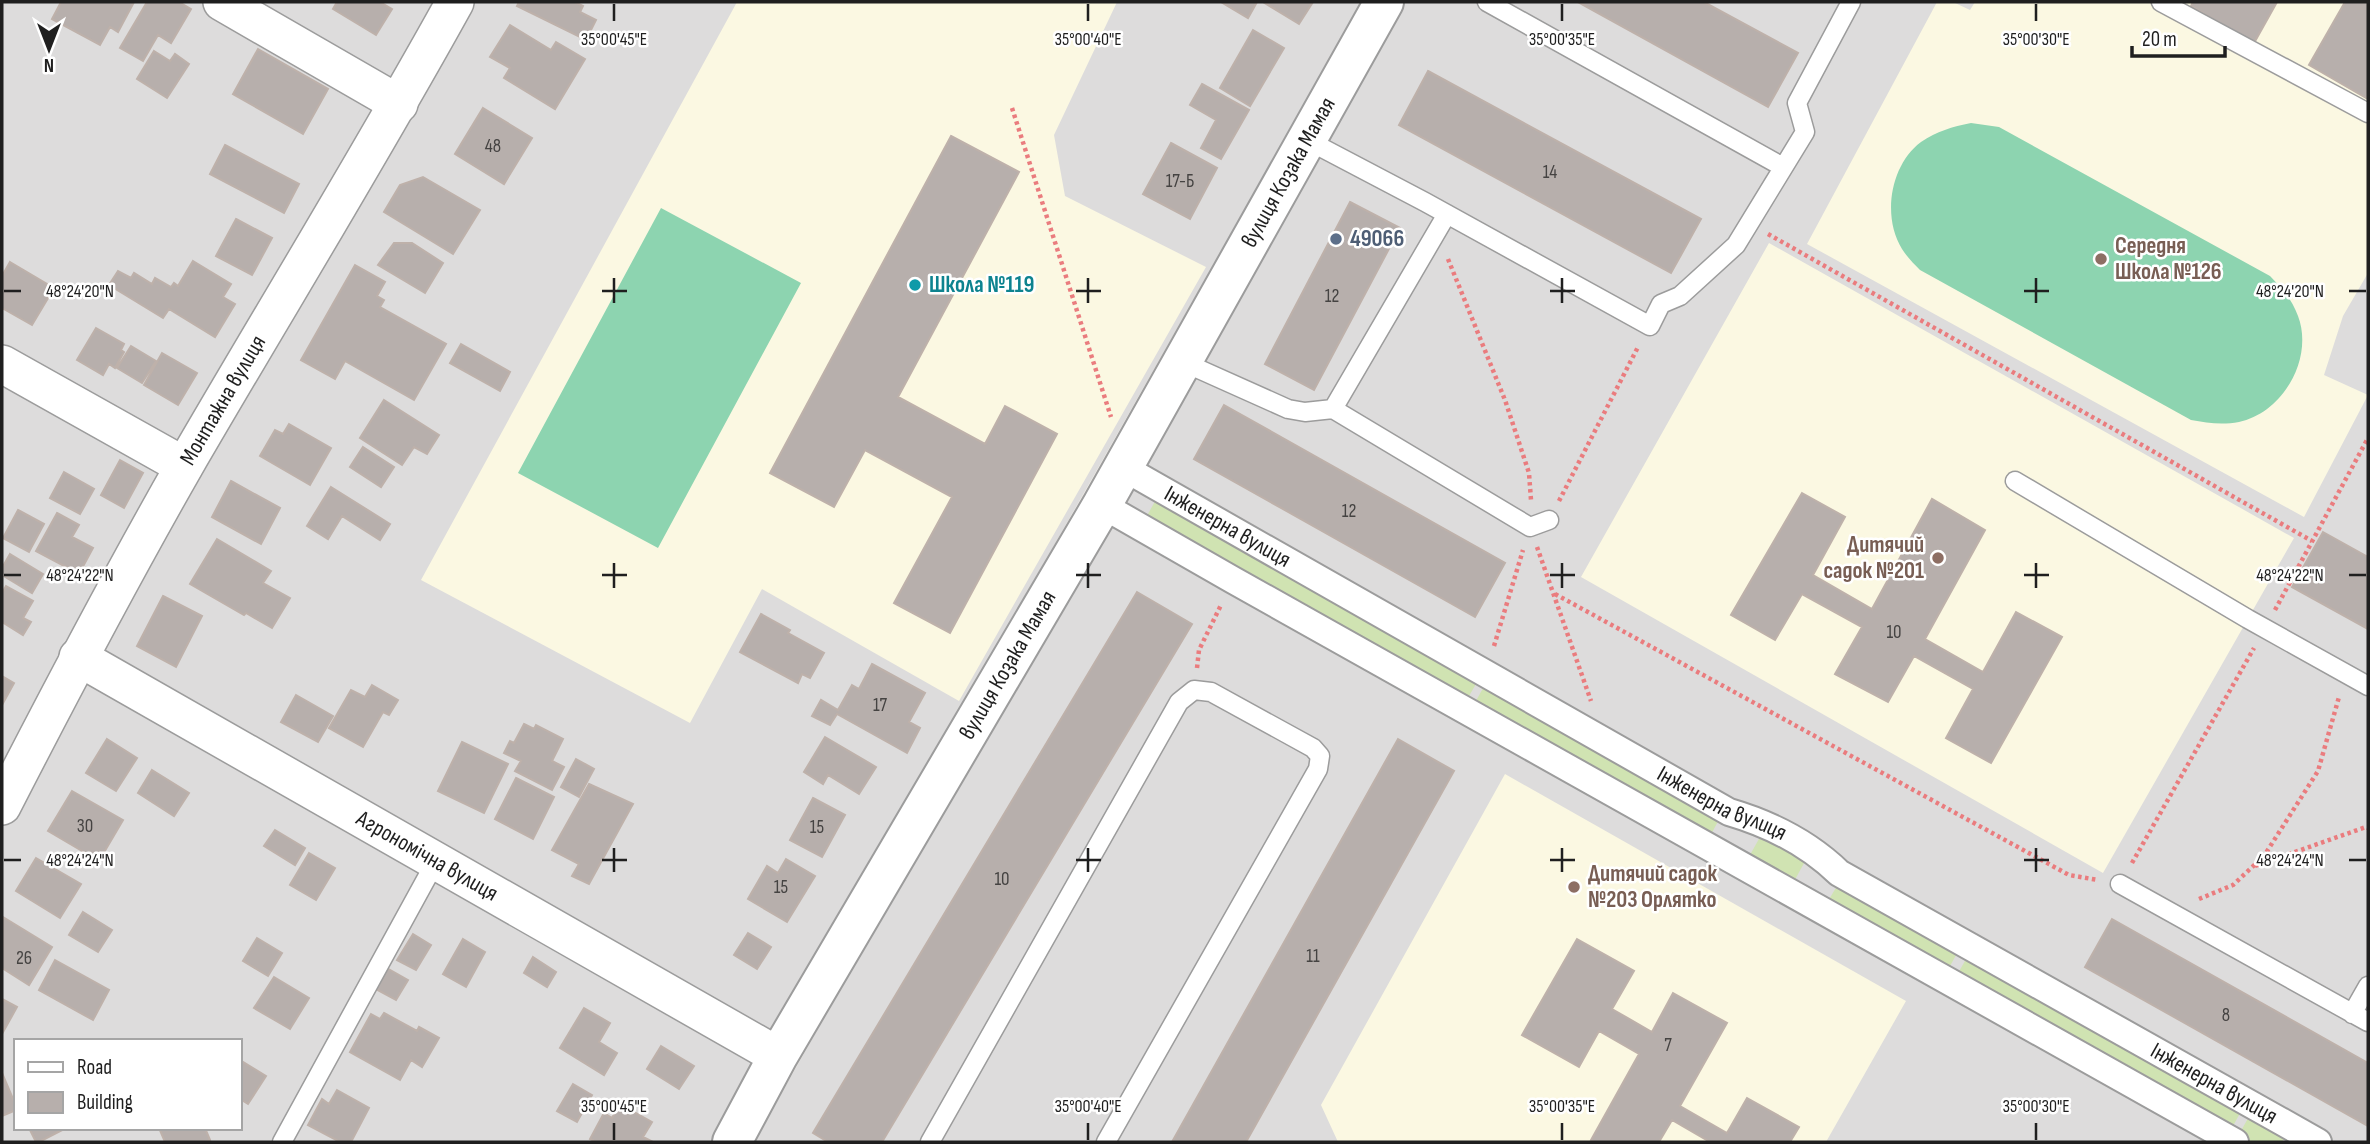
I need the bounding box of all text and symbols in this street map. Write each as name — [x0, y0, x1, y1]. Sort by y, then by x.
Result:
north arrow — [14, 14, 84, 84]
scale bar — [2132, 14, 2225, 58]
text: 20 m — [2142, 27, 2177, 52]
text: 35°00'45"E — [581, 29, 647, 50]
text: 35°00'40"E — [1054, 29, 1122, 50]
text: 35°00'35"E — [1529, 29, 1595, 50]
text: 35°00'30"E — [2002, 29, 2070, 50]
text: N — [44, 53, 54, 76]
street label: вулиця Козака Мамая — [1235, 92, 1342, 252]
house number: 48 — [485, 135, 501, 158]
house number: 14 — [1543, 161, 1557, 184]
house number: 17-Б — [1166, 170, 1194, 193]
place label: 49066 — [1350, 225, 1404, 253]
marker: 49066 — [1328, 231, 1344, 247]
place label: Середня Школа №126 — [2115, 232, 2222, 286]
marker: Середня Школа №126 — [2093, 251, 2109, 267]
place label: Школа №119 — [929, 271, 1034, 299]
marker: Школа №119 — [907, 277, 923, 293]
text: 48°24'20"N — [46, 281, 114, 302]
text: 48°24'20"N — [2256, 281, 2324, 302]
house number: 12 — [1325, 285, 1339, 308]
street label: Монтажна вулиця — [174, 330, 272, 470]
street label: Інженерна вулиця — [1159, 480, 1296, 574]
house number: 12 — [1342, 500, 1356, 523]
place label: Дитячий садок №201 — [1824, 531, 1924, 585]
marker: Дитячий садок №201 — [1930, 550, 1946, 566]
text: 48°24'22"N — [46, 565, 114, 586]
text: 48°24'22"N — [2256, 565, 2324, 586]
street label: вулиця Козака Мамая — [953, 586, 1062, 745]
house number: 10 — [1886, 621, 1902, 644]
house number: 17 — [873, 694, 888, 717]
street label: Інженерна вулиця — [1652, 760, 1792, 847]
street label: Агрономічна вулиця — [351, 804, 503, 908]
house number: 30 — [77, 815, 93, 838]
house number: 15 — [810, 816, 824, 839]
text: 48°24'24"N — [46, 850, 114, 871]
text: 48°24'24"N — [2256, 850, 2324, 871]
place label: Дитячий садок №203 Орлятко — [1588, 860, 1717, 914]
house number: 10 — [994, 868, 1010, 891]
house number: 15 — [774, 876, 788, 899]
marker: Дитячий садок №203 Орлятко — [1566, 879, 1582, 895]
house number: 11 — [1306, 945, 1320, 968]
house number: 26 — [16, 947, 32, 970]
house number: 8 — [2222, 1004, 2230, 1027]
house number: 7 — [1664, 1034, 1672, 1057]
street label: Інженерна вулиця — [2146, 1037, 2282, 1130]
legend — [14, 1039, 242, 1130]
text: Road — [77, 1055, 112, 1080]
text: Building — [77, 1090, 133, 1115]
text: 35°00'45"E — [581, 1096, 647, 1117]
text: 35°00'40"E — [1054, 1096, 1122, 1117]
text: 35°00'35"E — [1529, 1096, 1595, 1117]
text: 35°00'30"E — [2002, 1096, 2070, 1117]

